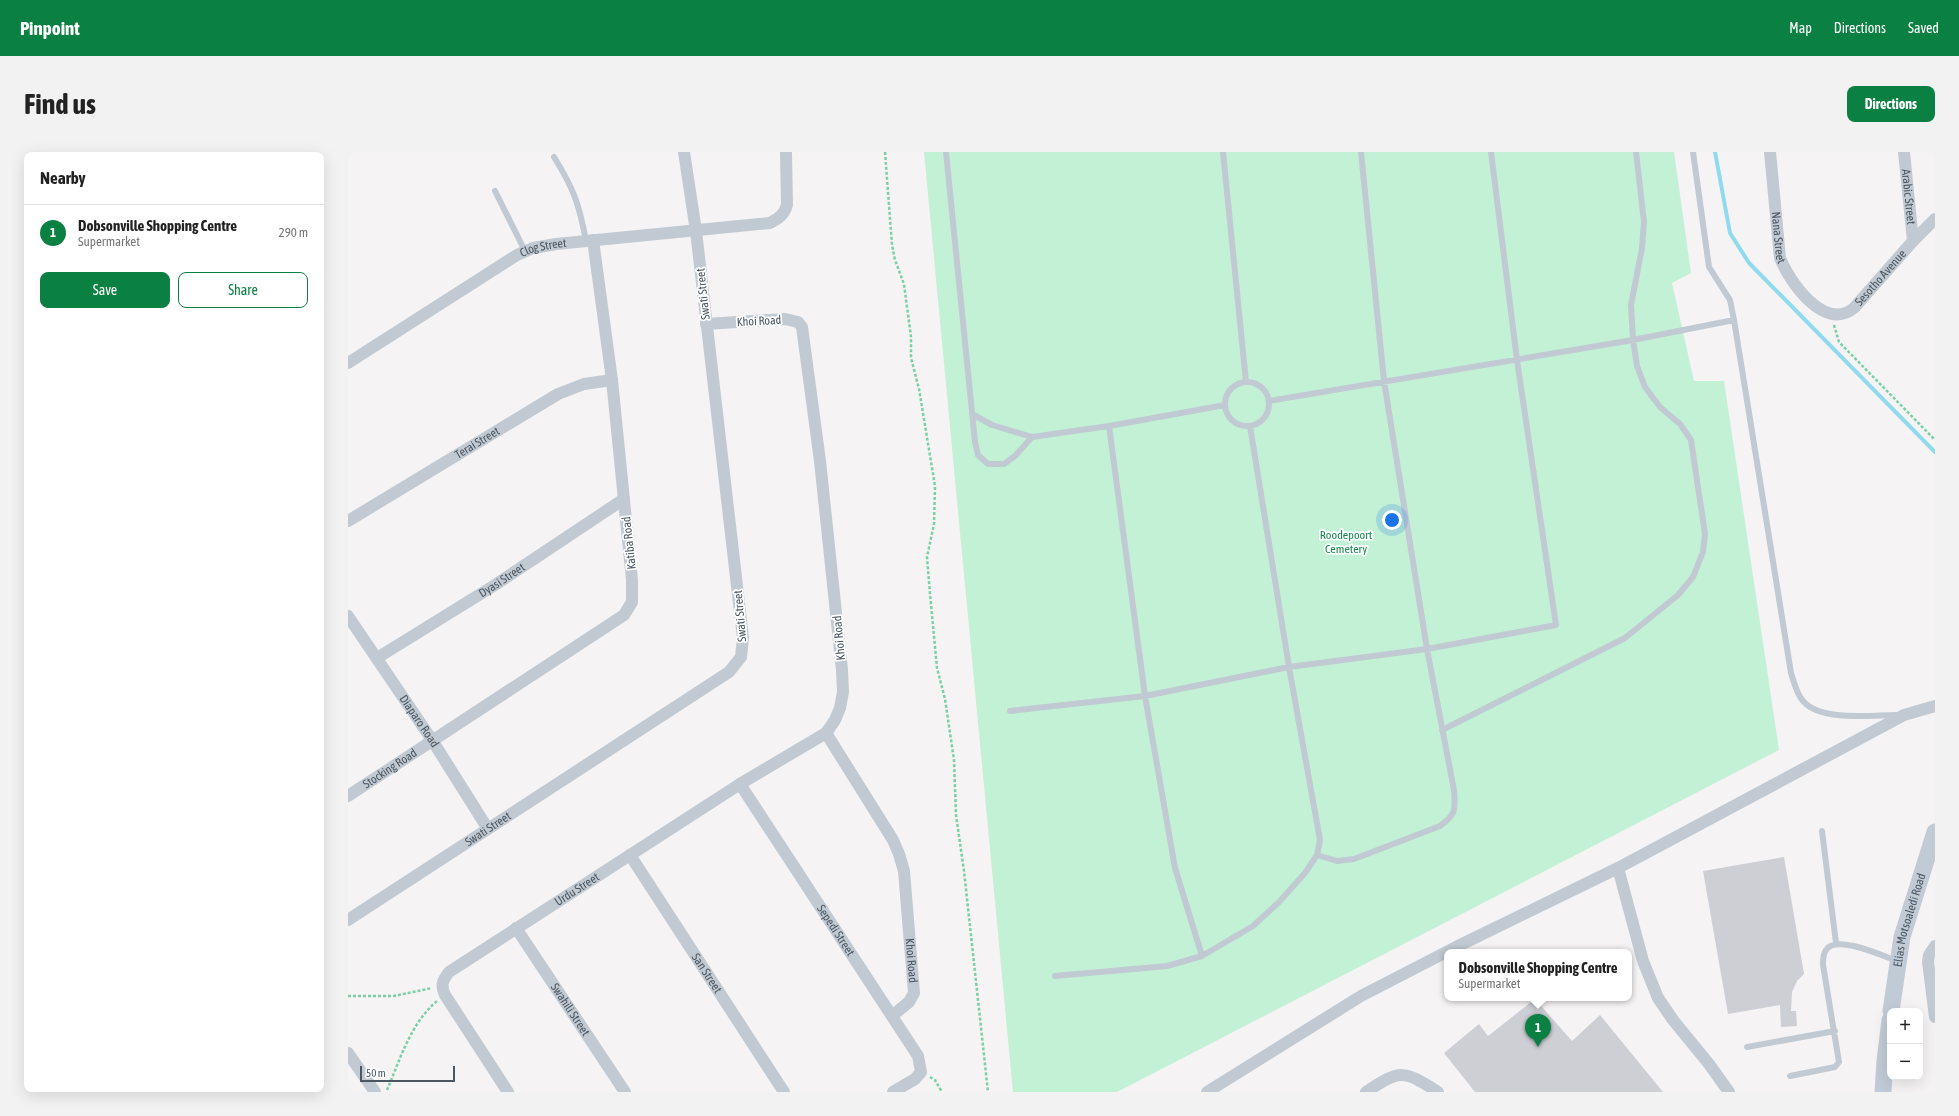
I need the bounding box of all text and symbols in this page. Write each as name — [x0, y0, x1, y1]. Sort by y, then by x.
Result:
text: Pinpoint — [20, 17, 80, 39]
text: Map — [1789, 20, 1812, 36]
text: Directions — [1834, 20, 1886, 36]
text: Saved — [1908, 20, 1939, 36]
button: Directions — [1847, 86, 1935, 122]
text: Find us — [24, 88, 96, 120]
text: Nearby — [40, 168, 86, 188]
street label: Arabic Street — [1899, 168, 1918, 226]
street label: Nana Street — [1769, 211, 1789, 266]
text: Dobsonville Shopping Centre — [78, 217, 237, 234]
text: 1 — [50, 225, 56, 240]
text: 290 m — [279, 225, 308, 240]
text: Supermarket — [78, 234, 140, 249]
street label: Clog Street — [518, 236, 567, 260]
street label: Sesotho Avenue — [1852, 247, 1909, 309]
street label: Swati Street — [693, 267, 713, 320]
button: Save — [40, 272, 170, 308]
button: Share — [178, 272, 308, 308]
street label: Khoi Road — [736, 313, 782, 329]
street label: Terai Street — [452, 424, 503, 462]
your location — [1382, 510, 1402, 530]
street label: Katiba Road — [619, 516, 639, 570]
park label: Roodepoort Cemetery — [1320, 528, 1373, 556]
street label: Dyasi Street — [476, 560, 528, 600]
street label: Swati Street — [731, 589, 749, 642]
street label: Khoi Road — [830, 615, 848, 661]
street label: Diaparo Road — [397, 692, 442, 750]
street label: Stocking Road — [360, 746, 419, 791]
street label: Swati Street — [462, 809, 514, 849]
street label: Urdu Street — [552, 870, 602, 909]
street label: Elias Motsoaledi Road — [1891, 871, 1929, 968]
street label: Sepedi Street — [814, 902, 858, 959]
street label: Khoi Road — [903, 938, 920, 983]
popup — [1444, 949, 1632, 1001]
street label: San Street — [689, 951, 725, 996]
text: Dobsonville Shopping Centre — [1459, 959, 1617, 976]
text: Supermarket — [1459, 976, 1521, 991]
street label: Swahili Street — [548, 981, 593, 1039]
map controls — [1887, 1008, 1923, 1080]
button: + — [1887, 1008, 1923, 1044]
pin: 1 — [1525, 1014, 1551, 1047]
button: − — [1887, 1044, 1923, 1080]
scale bar — [360, 1064, 455, 1083]
text: 50 m — [366, 1067, 386, 1079]

